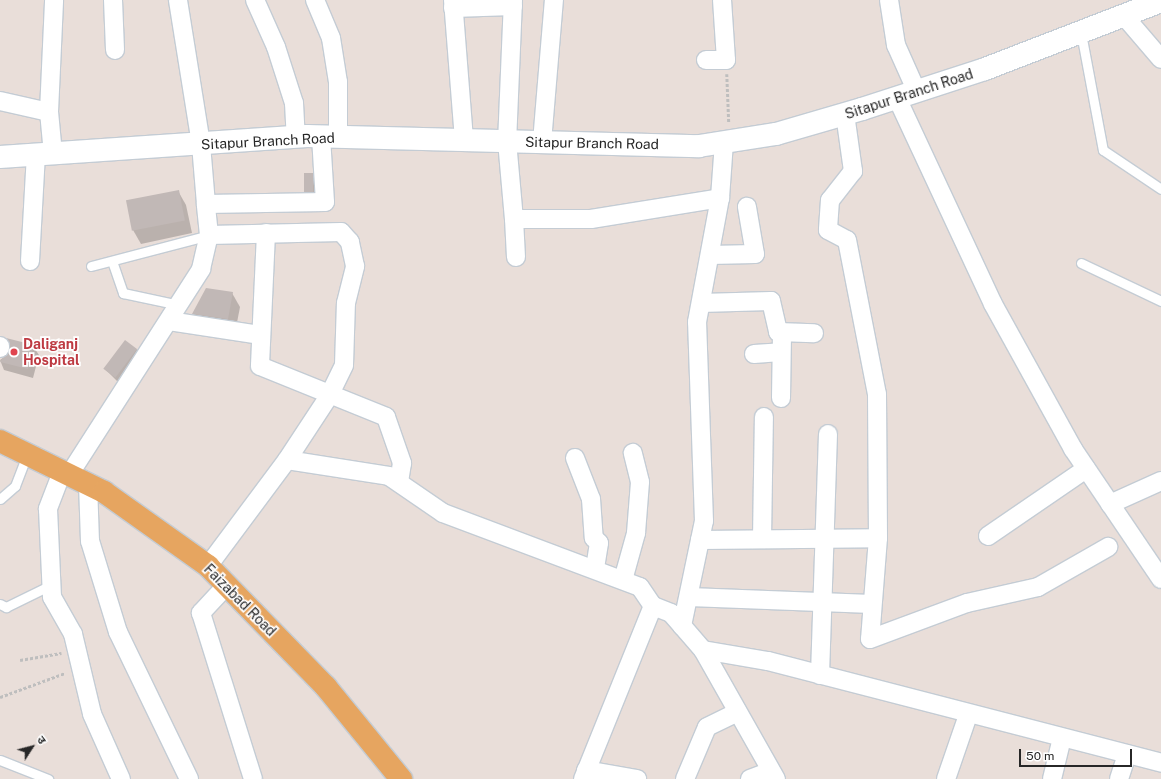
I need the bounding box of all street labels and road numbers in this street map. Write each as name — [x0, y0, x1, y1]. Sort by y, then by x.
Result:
street label: Sitapur Branch Road — [843, 65, 975, 123]
street label: Sitapur Branch Road — [201, 129, 335, 153]
street label: Sitapur Branch Road — [525, 133, 659, 153]
street label: Faizabad Road — [201, 561, 279, 639]

